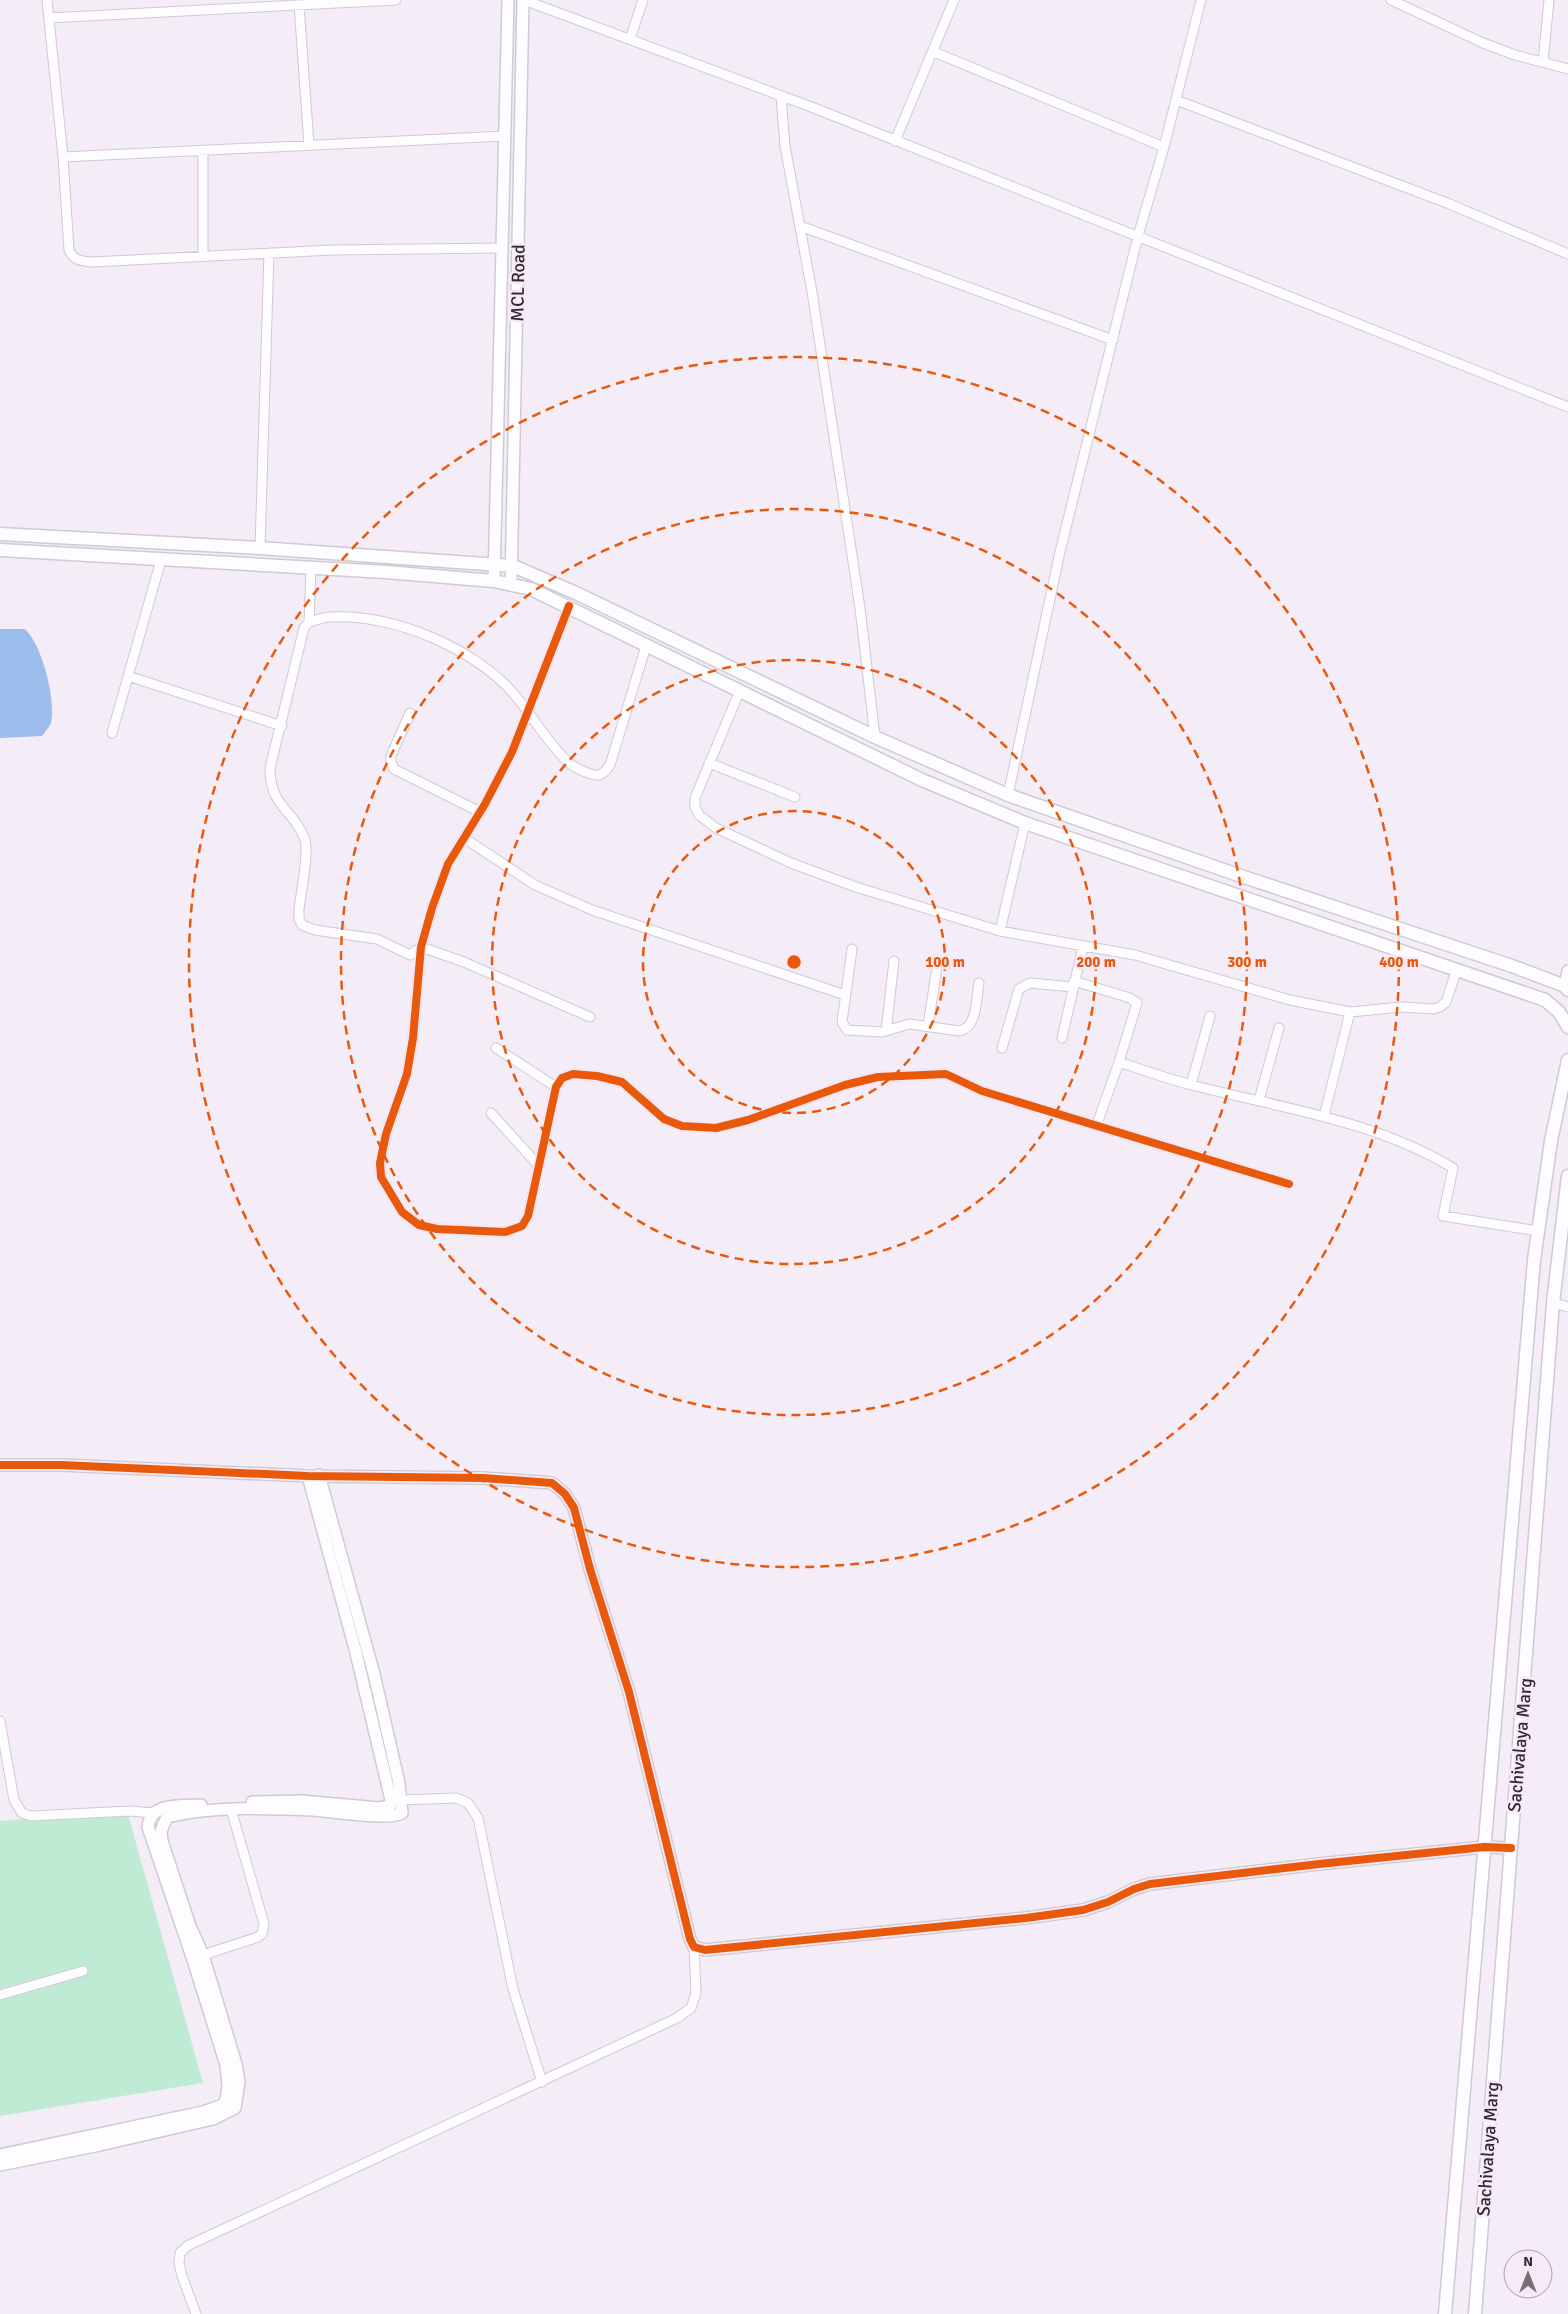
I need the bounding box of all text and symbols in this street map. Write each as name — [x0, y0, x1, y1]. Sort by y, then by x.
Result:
street label: MCL Road — [506, 244, 530, 322]
centre of rings — [785, 953, 803, 971]
text: 100 m — [925, 953, 965, 971]
text: 200 m — [1076, 953, 1116, 971]
text: 300 m — [1227, 953, 1267, 971]
text: 400 m — [1379, 953, 1419, 971]
street label: Sachivalaya Marg — [1503, 1677, 1537, 1813]
street label: Sachivalaya Marg — [1472, 2081, 1504, 2217]
north arrow — [1503, 2249, 1553, 2299]
text: N — [1523, 2253, 1533, 2270]

